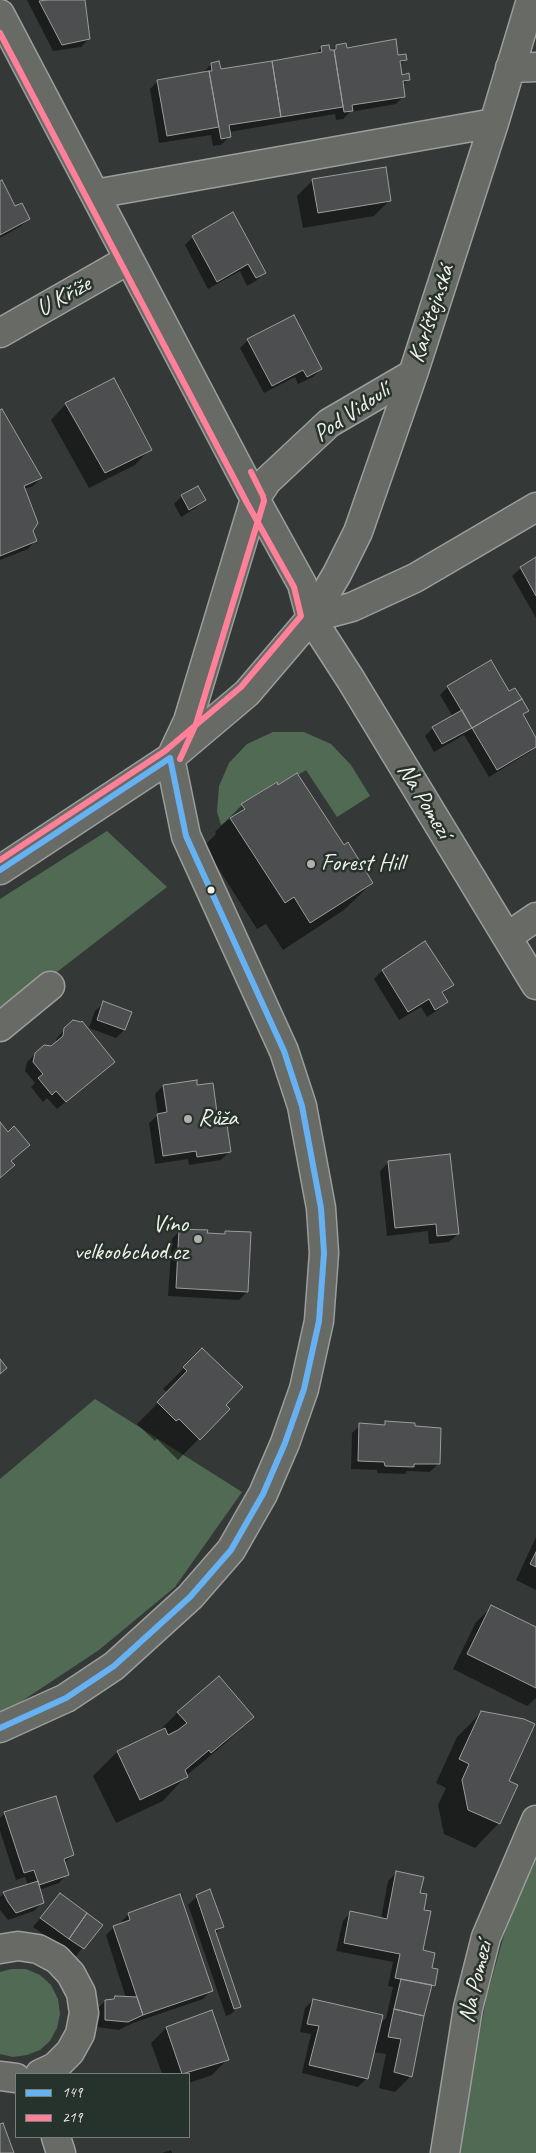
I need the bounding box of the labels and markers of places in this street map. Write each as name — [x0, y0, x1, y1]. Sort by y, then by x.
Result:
place label: Forest Hill — [321, 850, 405, 878]
marker: Forest Hill — [305, 858, 317, 870]
unlabelled marker — [206, 885, 216, 895]
place label: Růža — [198, 1105, 238, 1133]
marker: Růža — [182, 1113, 194, 1125]
place label: Víno velkoobchod.cz — [74, 1211, 188, 1267]
marker: Víno velkoobchod.cz — [192, 1233, 204, 1245]

